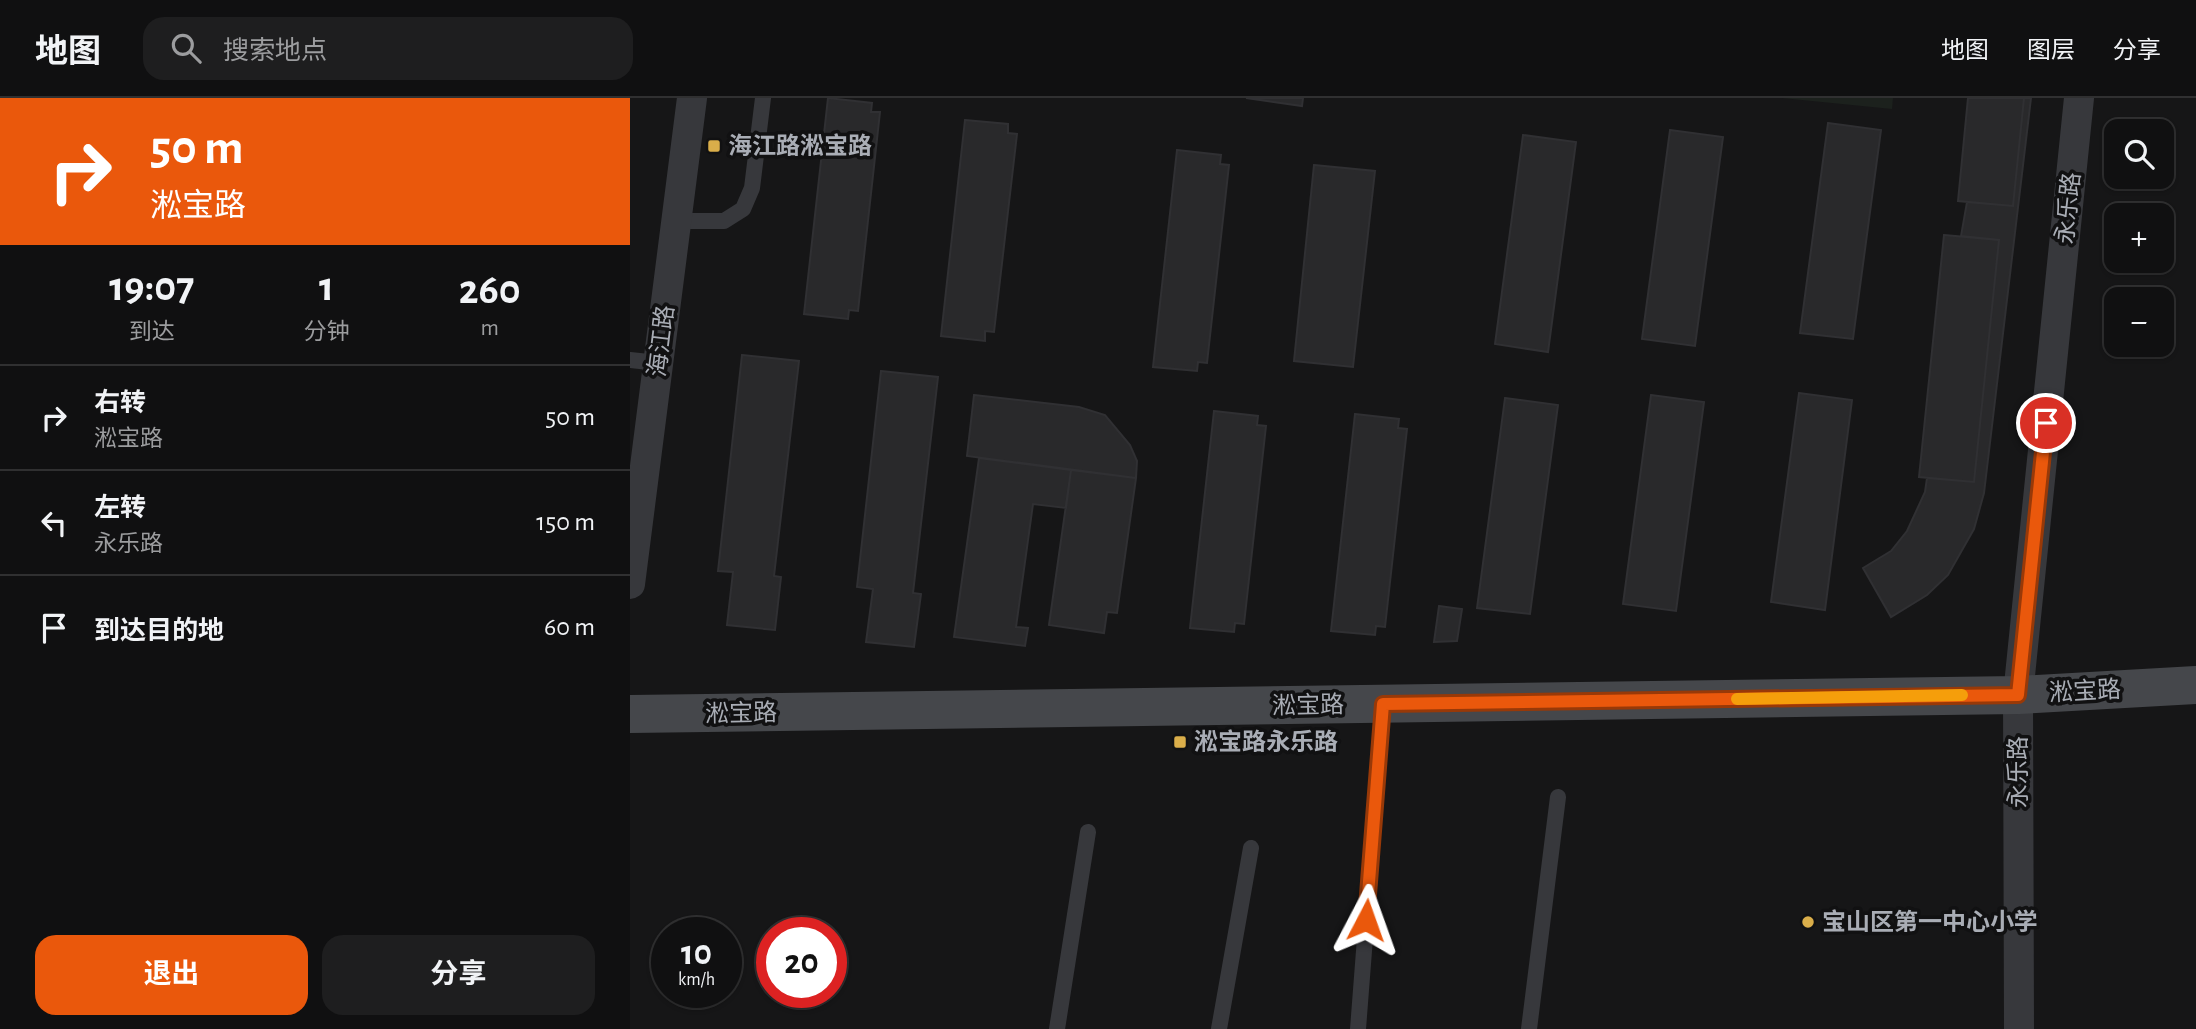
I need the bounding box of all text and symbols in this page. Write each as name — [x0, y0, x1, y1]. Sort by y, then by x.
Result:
search box — [143, 17, 633, 80]
icon: search — [167, 29, 205, 67]
text: 地图 — [35, 36, 101, 69]
text: 搜索地点 — [223, 38, 327, 64]
text: 地图 — [1941, 39, 1989, 63]
text: 图层 — [2027, 39, 2075, 63]
text: 分享 — [2113, 39, 2161, 63]
map controls — [2104, 119, 2174, 357]
button: search — [2104, 119, 2174, 189]
text: 50 m — [150, 124, 244, 173]
icon: right — [35, 126, 126, 217]
place label: 海江路淞宝路 — [728, 133, 872, 159]
marker: 海江路淞宝路 — [706, 138, 722, 154]
street label: 永乐路 — [2051, 171, 2085, 245]
text: 淞宝路 — [150, 190, 246, 222]
button: + — [2104, 203, 2174, 273]
text: 19:07 — [109, 266, 194, 308]
text: 1 — [319, 266, 334, 308]
text: 260 — [459, 269, 521, 311]
button: − — [2104, 287, 2174, 357]
street label: 海江路 — [644, 304, 678, 378]
text: m — [481, 317, 499, 340]
text: 到达 — [129, 321, 175, 344]
text: 分钟 — [304, 321, 350, 344]
text: 右转 — [94, 390, 146, 416]
pin — [2016, 393, 2076, 453]
icon: right — [35, 399, 73, 437]
text: 50 m — [545, 404, 595, 430]
icon: arrive — [2027, 404, 2065, 442]
text: 淞宝路 — [94, 428, 163, 451]
text: 左转 — [94, 495, 146, 521]
icon: left — [35, 504, 73, 542]
text: 150 m — [536, 509, 595, 535]
text: 永乐路 — [94, 533, 163, 556]
icon: arrive — [35, 609, 73, 647]
text: 60 m — [544, 614, 595, 640]
text: 到达目的地 — [94, 618, 224, 644]
street label: 淞宝路 — [2048, 676, 2122, 706]
street label: 淞宝路 — [1272, 691, 1344, 719]
street label: 淞宝路 — [705, 699, 777, 727]
place label: 淞宝路永乐路 — [1194, 729, 1338, 755]
marker: 淞宝路永乐路 — [1172, 734, 1188, 750]
street label: 永乐路 — [2005, 736, 2031, 808]
position arrow — [1329, 883, 1403, 957]
place label: 宝山区第一中心小学 — [1822, 909, 2038, 935]
marker: 宝山区第一中心小学 — [1800, 914, 1816, 930]
speed limit sign: 20 — [756, 917, 847, 1008]
button: 退出 — [35, 935, 308, 1015]
button: 分享 — [322, 935, 595, 1015]
text: 10 — [681, 936, 712, 971]
text: km/h — [678, 971, 715, 989]

